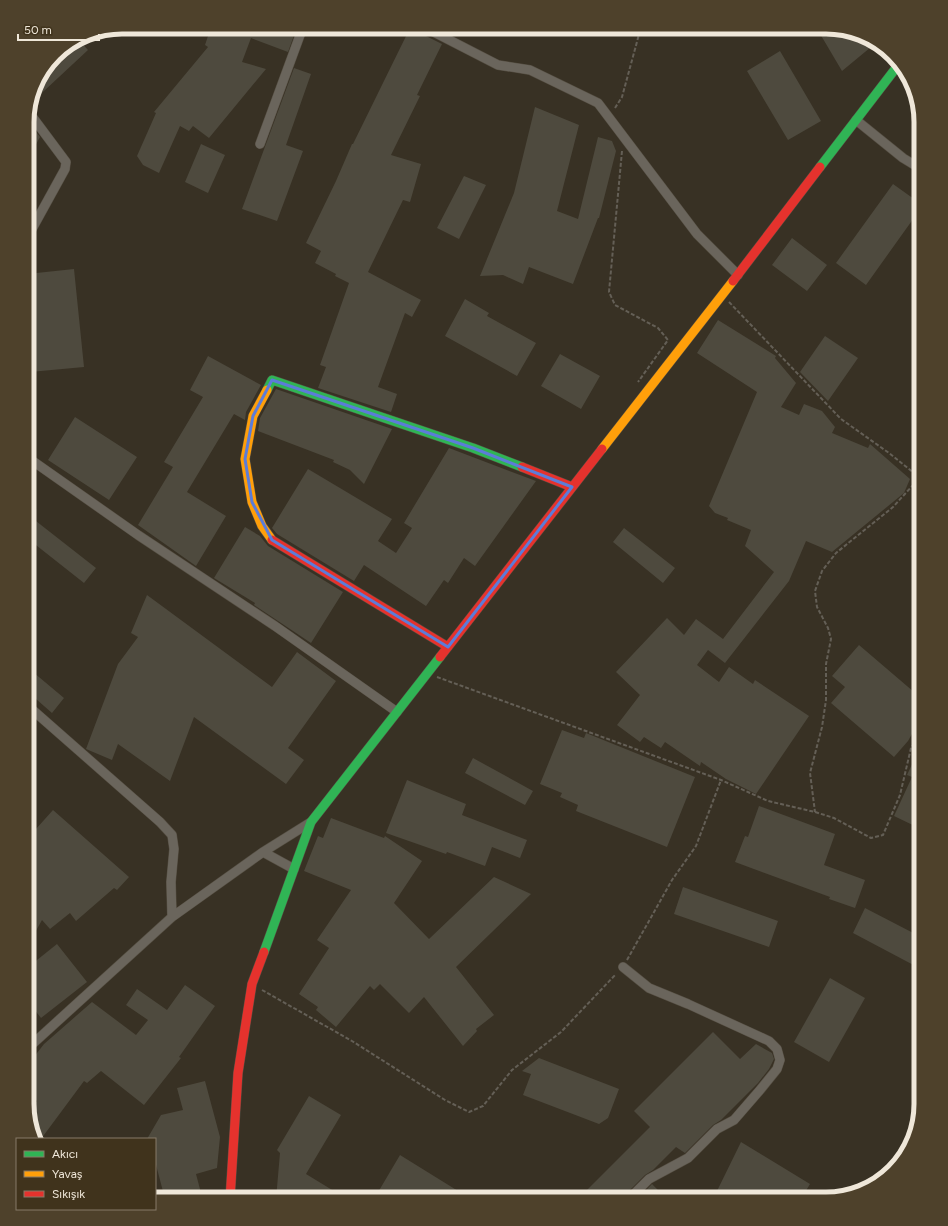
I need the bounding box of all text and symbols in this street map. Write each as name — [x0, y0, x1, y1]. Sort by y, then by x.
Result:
scale bar — [18, 16, 99, 42]
text: 50 m — [24, 23, 52, 37]
legend — [16, 1138, 156, 1210]
text: Akıcı — [52, 1147, 78, 1161]
text: Yavaş — [52, 1167, 83, 1181]
text: Sıkışık — [52, 1187, 85, 1201]

